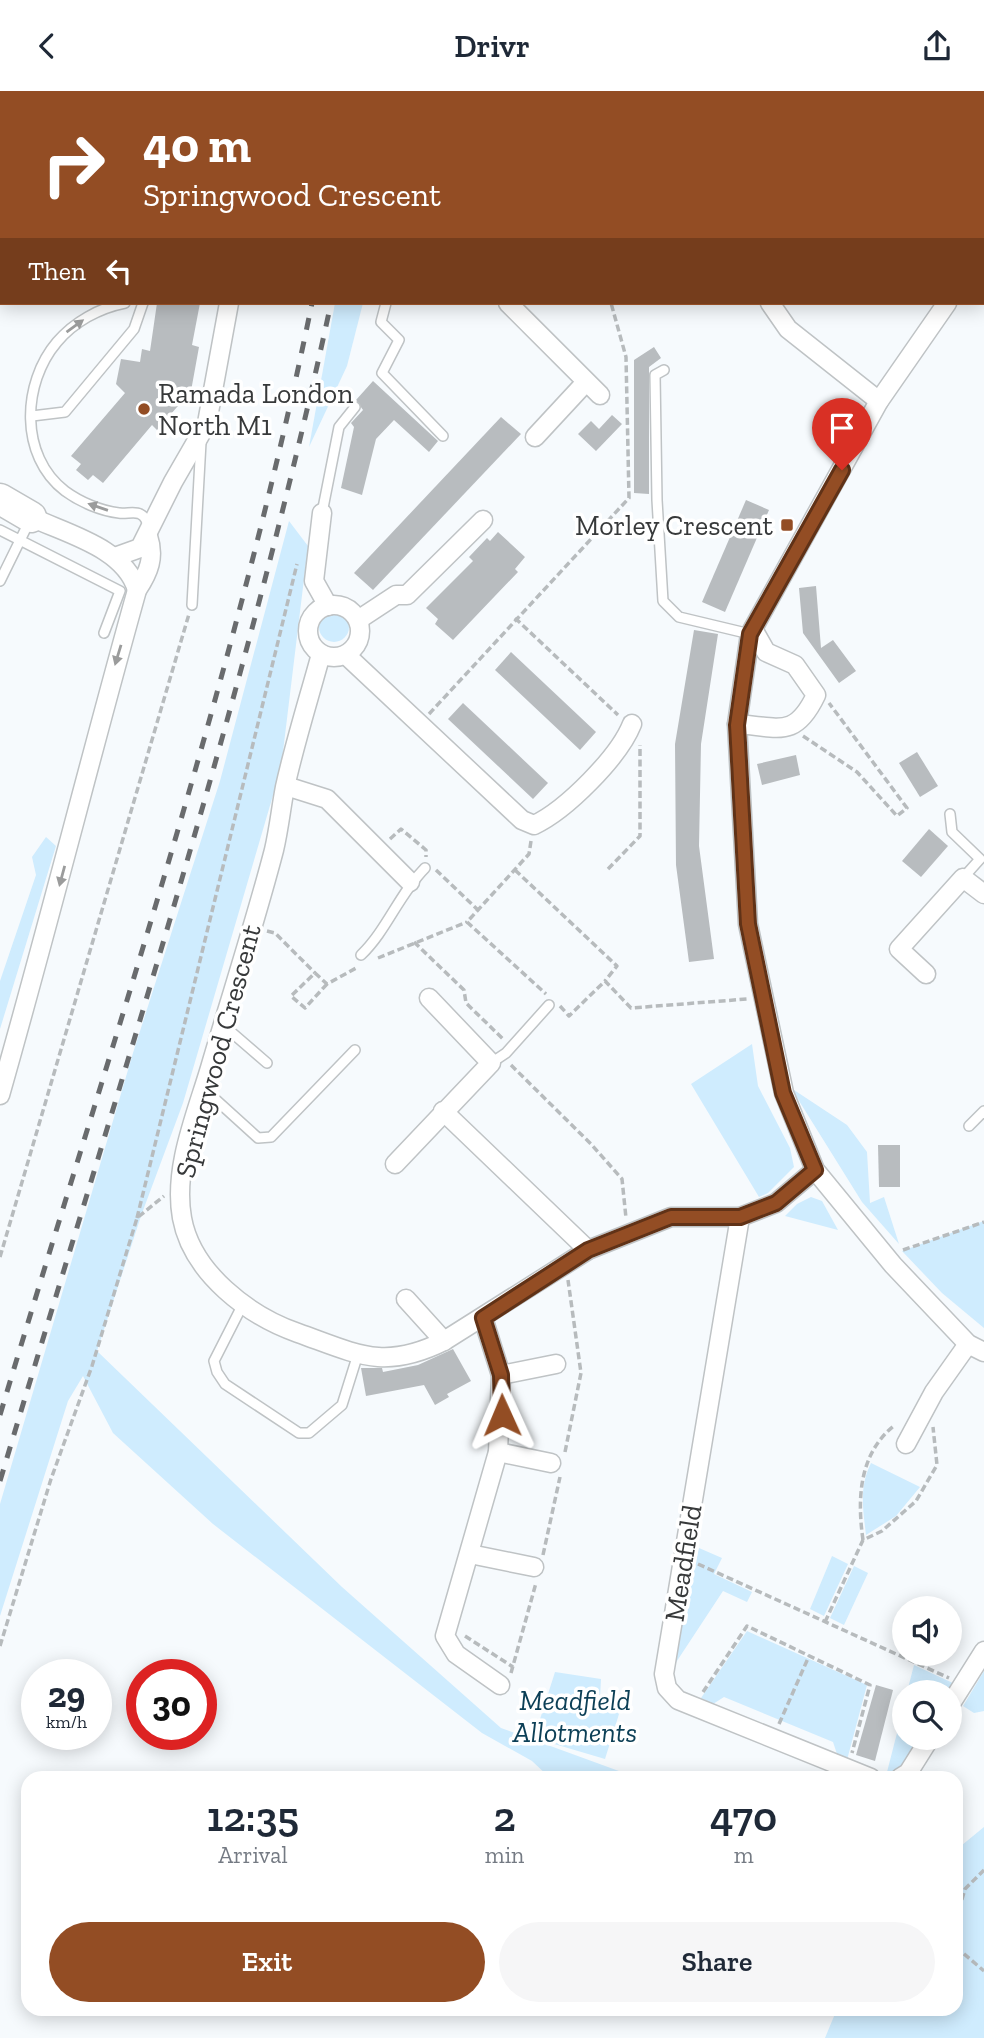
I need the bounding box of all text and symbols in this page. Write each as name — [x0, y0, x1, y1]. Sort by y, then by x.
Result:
icon: back — [28, 27, 66, 65]
text: Drivr — [454, 27, 530, 65]
icon: share — [918, 27, 956, 65]
text: 40 m — [143, 116, 251, 175]
icon: right — [28, 119, 119, 210]
text: Springwood Crescent — [143, 176, 441, 214]
icon: left — [100, 252, 138, 290]
text: Then — [28, 255, 86, 287]
one-way arrow — [66, 319, 84, 333]
place label: Ramada London North M1 — [158, 377, 353, 442]
pin — [812, 398, 872, 470]
marker: Ramada London North M1 — [136, 401, 152, 417]
icon: arrive — [823, 409, 861, 447]
one-way arrow — [88, 501, 109, 512]
place label: Morley Crescent — [575, 509, 774, 542]
marker: Morley Crescent — [779, 517, 795, 533]
one-way arrow — [113, 645, 123, 666]
one-way arrow — [56, 865, 67, 887]
street label: Springwood Crescent — [168, 920, 268, 1181]
position arrow — [465, 1378, 539, 1452]
street label: Meadfield — [657, 1502, 709, 1624]
map controls — [892, 1596, 962, 1750]
button: sound — [892, 1596, 962, 1666]
speed limit sign: 30 — [126, 1659, 217, 1750]
text: 29 — [48, 1674, 85, 1716]
button: search — [892, 1680, 962, 1750]
park label: Meadfield Allotments — [512, 1684, 637, 1749]
text: km/h — [46, 1711, 87, 1733]
text: 12:35 — [207, 1791, 299, 1842]
text: 2 — [493, 1791, 516, 1842]
text: 470 — [710, 1791, 777, 1842]
text: Arrival — [218, 1841, 288, 1869]
text: min — [485, 1841, 524, 1869]
text: m — [734, 1841, 754, 1869]
button: Exit — [49, 1922, 485, 2002]
button: Share — [499, 1922, 935, 2002]

